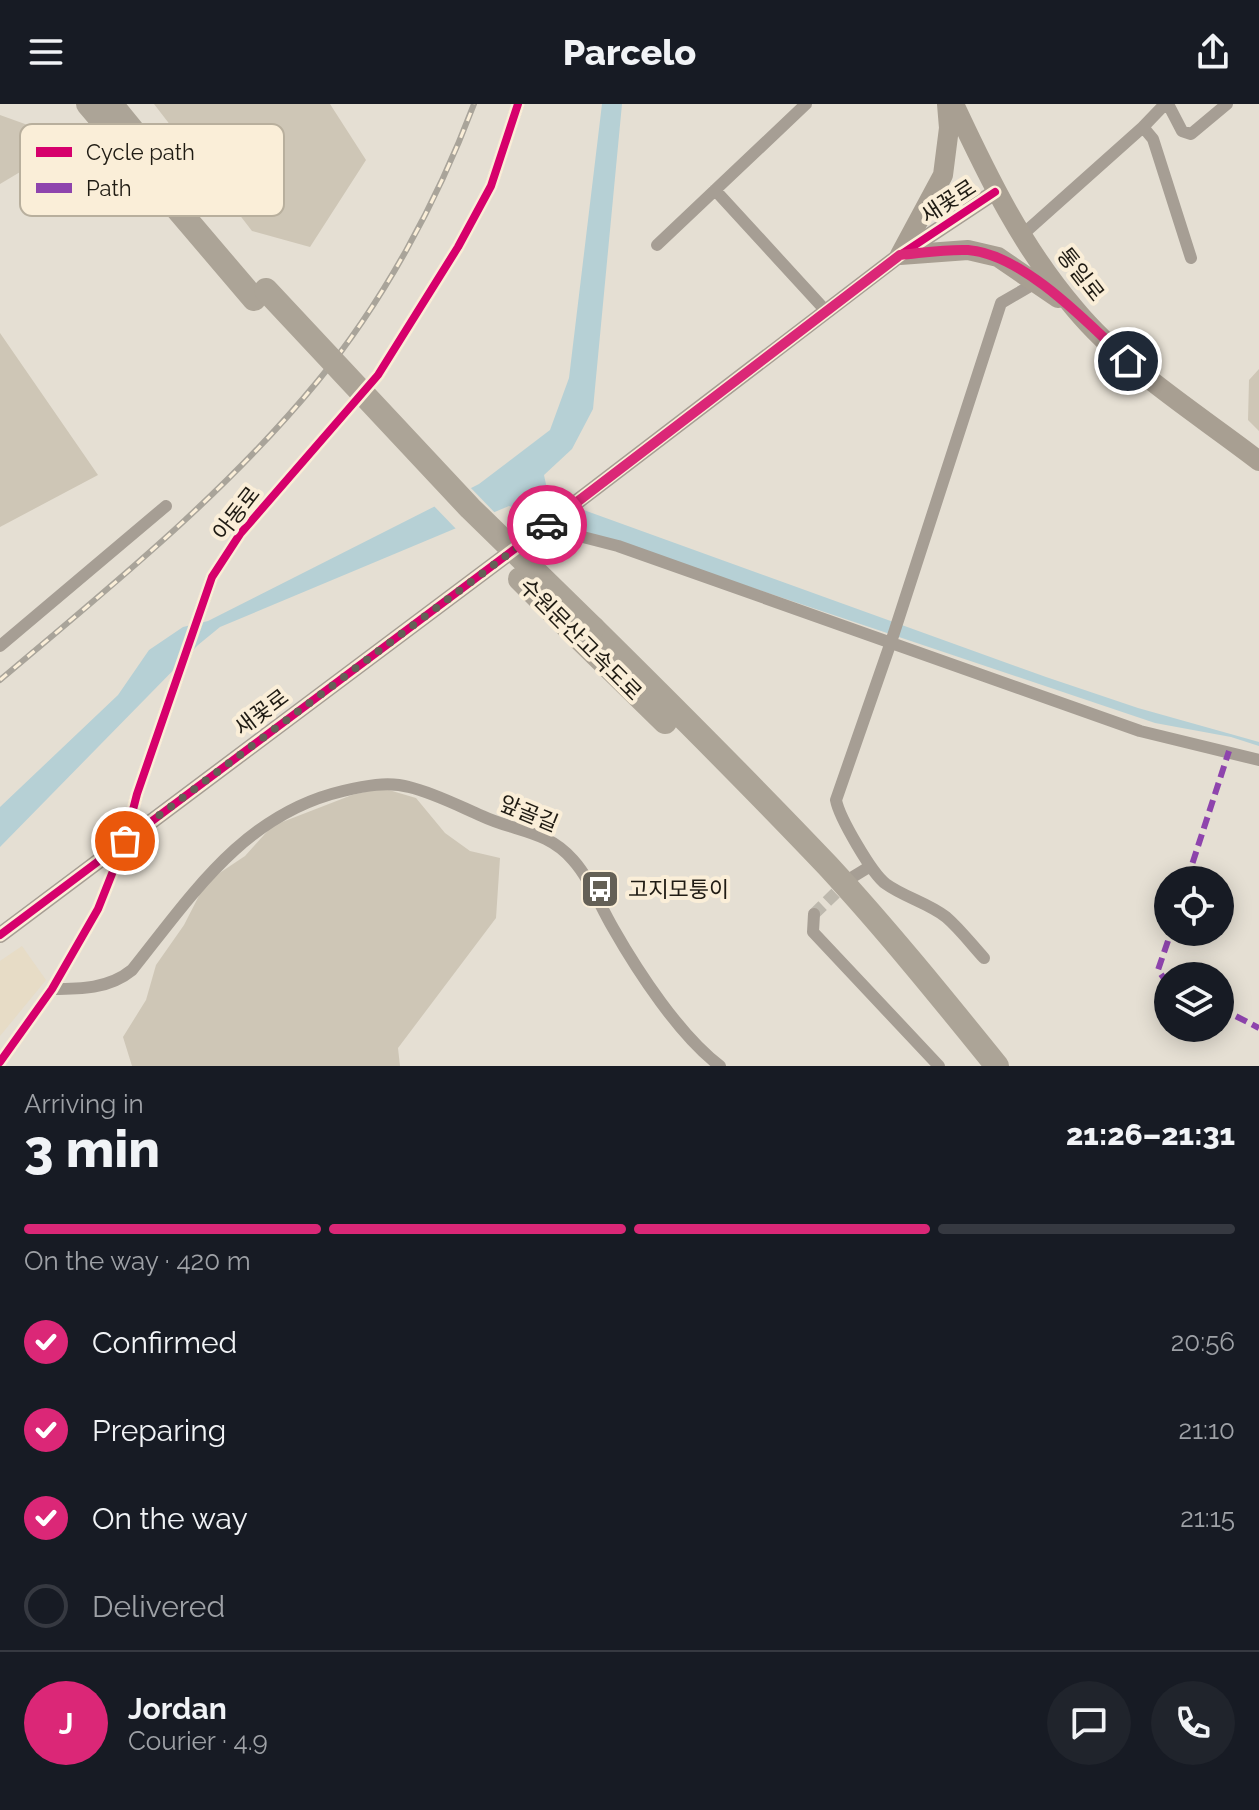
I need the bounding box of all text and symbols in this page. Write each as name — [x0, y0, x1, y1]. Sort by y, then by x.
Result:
icon: menu — [24, 30, 68, 74]
icon: share — [1191, 30, 1235, 74]
text: Parcelo — [563, 31, 696, 73]
legend — [20, 124, 284, 216]
text: Cycle path — [86, 139, 195, 165]
street label: 새꽃로 — [915, 174, 981, 228]
text: Path — [86, 175, 132, 201]
street label: 통일로 — [1052, 242, 1110, 306]
pin — [1094, 327, 1162, 395]
icon: home — [1106, 339, 1150, 383]
street label: 아동로 — [207, 481, 265, 545]
courier — [507, 485, 587, 565]
icon: car — [525, 503, 569, 547]
street label: 수원문산고속도로 — [515, 573, 647, 705]
street label: 새꽃로 — [229, 683, 293, 741]
street label: 앞골길 — [496, 790, 562, 836]
pin — [91, 807, 159, 875]
icon: bag — [103, 819, 147, 863]
map controls — [1154, 866, 1234, 1042]
button: locate — [1154, 866, 1234, 946]
bus stop icon: 고지모퉁이 — [579, 868, 621, 910]
place label: 고지모퉁이 — [628, 876, 729, 902]
button: layers — [1154, 962, 1234, 1042]
text: Arriving in — [24, 1089, 144, 1119]
text: 21:26–21:31 — [1066, 1117, 1235, 1152]
text: 3 min — [24, 1118, 160, 1179]
text: On the way · 420 m — [24, 1246, 251, 1276]
icon: check — [24, 1320, 68, 1364]
text: Confirmed — [92, 1325, 237, 1360]
text: 20:56 — [1171, 1327, 1235, 1357]
icon: check — [24, 1408, 68, 1452]
text: Preparing — [92, 1413, 226, 1448]
text: 21:10 — [1178, 1415, 1235, 1445]
icon: check — [24, 1496, 68, 1540]
text: On the way — [92, 1501, 248, 1536]
text: 21:15 — [1180, 1503, 1235, 1533]
text: Delivered — [92, 1589, 225, 1624]
button: chat — [1047, 1681, 1131, 1765]
button: phone — [1151, 1681, 1235, 1765]
text: Jordan — [128, 1691, 227, 1726]
text: J — [59, 1706, 73, 1741]
text: Courier · 4.9 — [128, 1726, 268, 1756]

